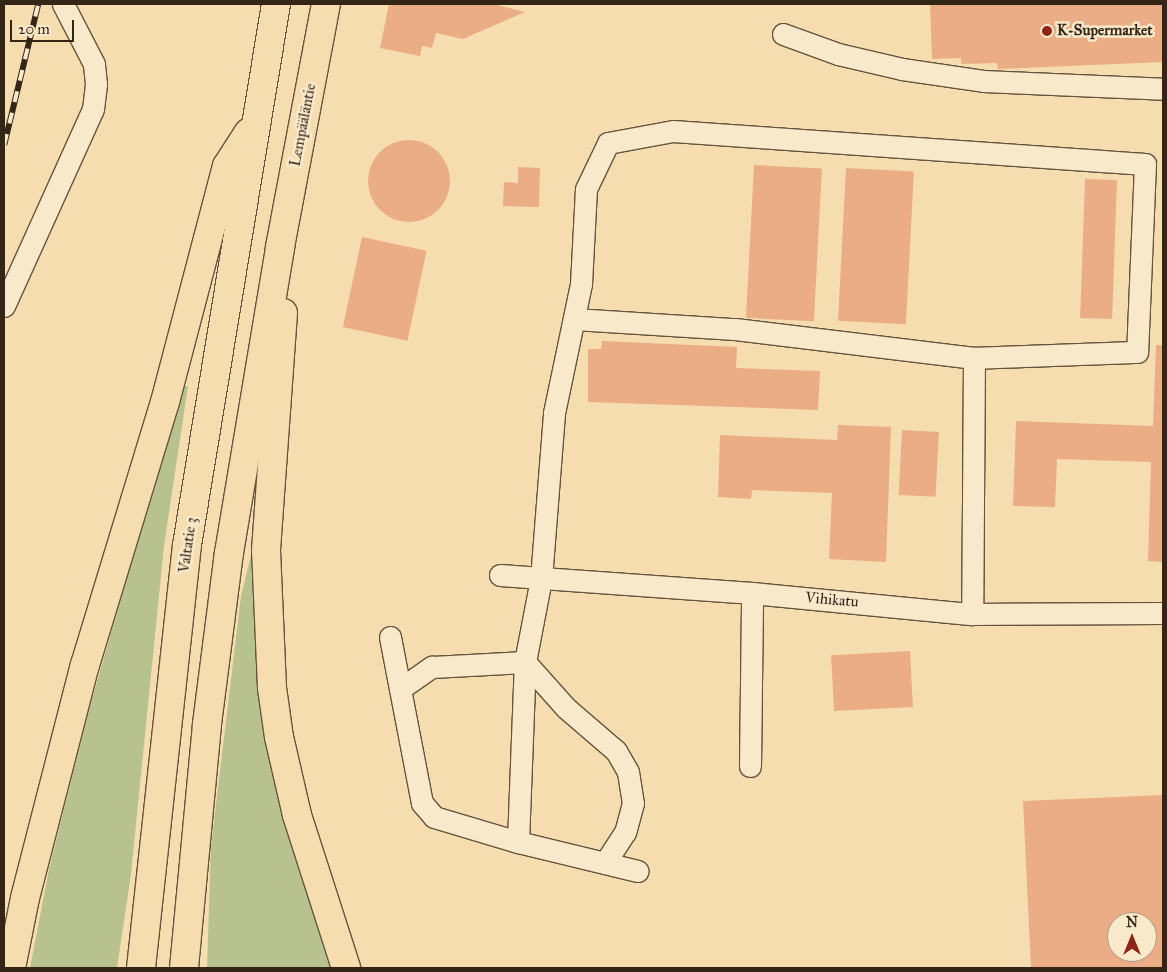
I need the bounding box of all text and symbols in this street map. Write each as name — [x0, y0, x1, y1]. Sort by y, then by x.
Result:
scale bar — [12, 10, 76, 42]
text: 20 m — [18, 20, 50, 38]
place label: K-Supermarket — [1057, 22, 1153, 40]
marker: K-Supermarket — [1041, 25, 1053, 37]
street label: Lempääläntie — [286, 82, 320, 168]
street label: Valtatie 3 — [175, 516, 201, 574]
street label: Vihikatu — [805, 589, 859, 611]
north arrow — [1107, 912, 1157, 962]
text: N — [1126, 914, 1138, 931]

